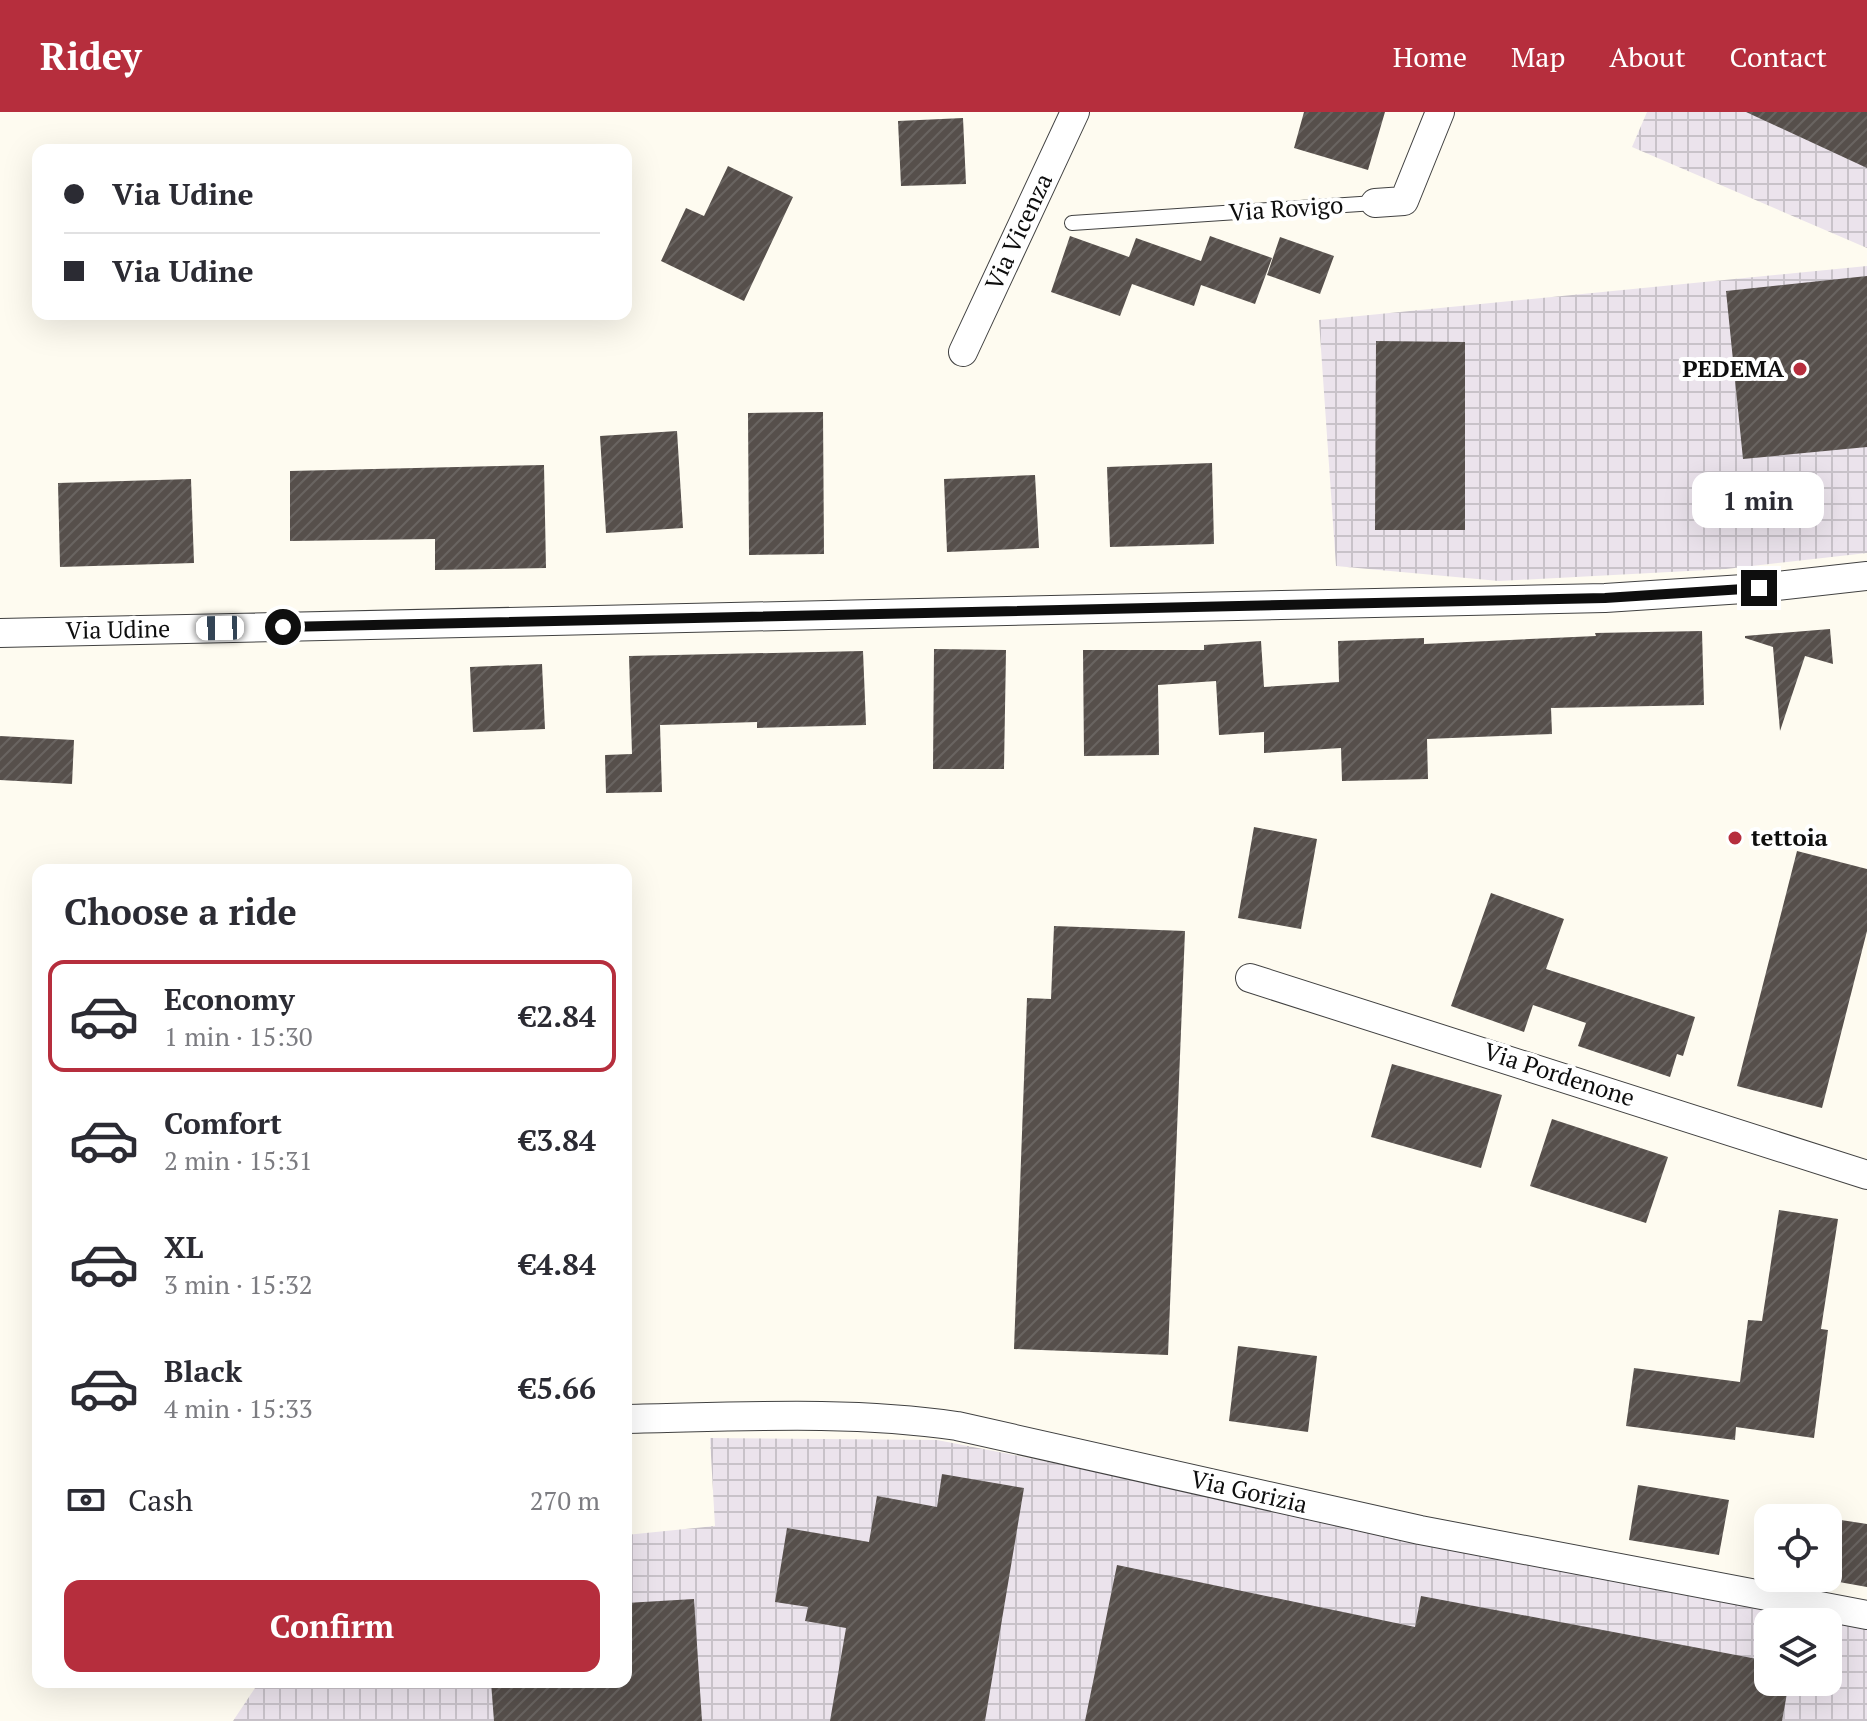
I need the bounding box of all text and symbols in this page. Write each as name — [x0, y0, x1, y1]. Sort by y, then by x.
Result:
text: Ridey — [40, 31, 142, 81]
text: Home — [1393, 38, 1467, 75]
text: Map — [1511, 38, 1565, 75]
text: About — [1609, 38, 1686, 75]
text: Contact — [1730, 38, 1827, 75]
street label: Via Vicenza — [977, 168, 1059, 295]
text: Via Udine — [112, 174, 254, 214]
street label: Via Rovigo — [1228, 188, 1344, 228]
text: Via Udine — [112, 251, 254, 291]
place label: PEDEMA — [1682, 352, 1784, 384]
marker: PEDEMA — [1791, 360, 1809, 378]
callout: 1 min — [1693, 472, 1825, 528]
text: 1 min — [1722, 483, 1794, 517]
route end — [1741, 570, 1777, 606]
route start — [265, 609, 301, 645]
street label: Via Udine — [65, 612, 171, 646]
car — [196, 616, 244, 640]
place label: tettoia — [1751, 821, 1829, 853]
marker: tettoia — [1726, 829, 1744, 847]
text: Choose a ride — [64, 888, 297, 935]
text: Economy — [164, 979, 295, 1019]
icon: car — [68, 980, 140, 1052]
text: €2.84 — [519, 996, 596, 1036]
text: 1 min · 15:30 — [164, 1019, 313, 1053]
street label: Via Pordenone — [1480, 1035, 1639, 1114]
text: Comfort — [164, 1103, 282, 1143]
icon: car — [68, 1104, 140, 1176]
text: €3.84 — [519, 1120, 596, 1160]
text: 2 min · 15:31 — [164, 1143, 313, 1177]
text: XL — [164, 1227, 203, 1267]
icon: car — [68, 1228, 140, 1300]
text: €4.84 — [519, 1244, 596, 1284]
text: 3 min · 15:32 — [164, 1267, 313, 1301]
text: Black — [164, 1351, 242, 1391]
icon: car — [68, 1352, 140, 1424]
text: €5.66 — [519, 1368, 596, 1408]
text: 4 min · 15:33 — [164, 1391, 313, 1425]
street label: Via Gorizia — [1188, 1462, 1311, 1520]
icon: cash — [64, 1478, 108, 1522]
text: Cash — [128, 1480, 193, 1520]
text: 270 m — [530, 1483, 600, 1517]
map controls — [1754, 1504, 1842, 1696]
button: locate — [1754, 1504, 1842, 1592]
button: Confirm — [64, 1580, 600, 1672]
button: layers — [1754, 1608, 1842, 1696]

